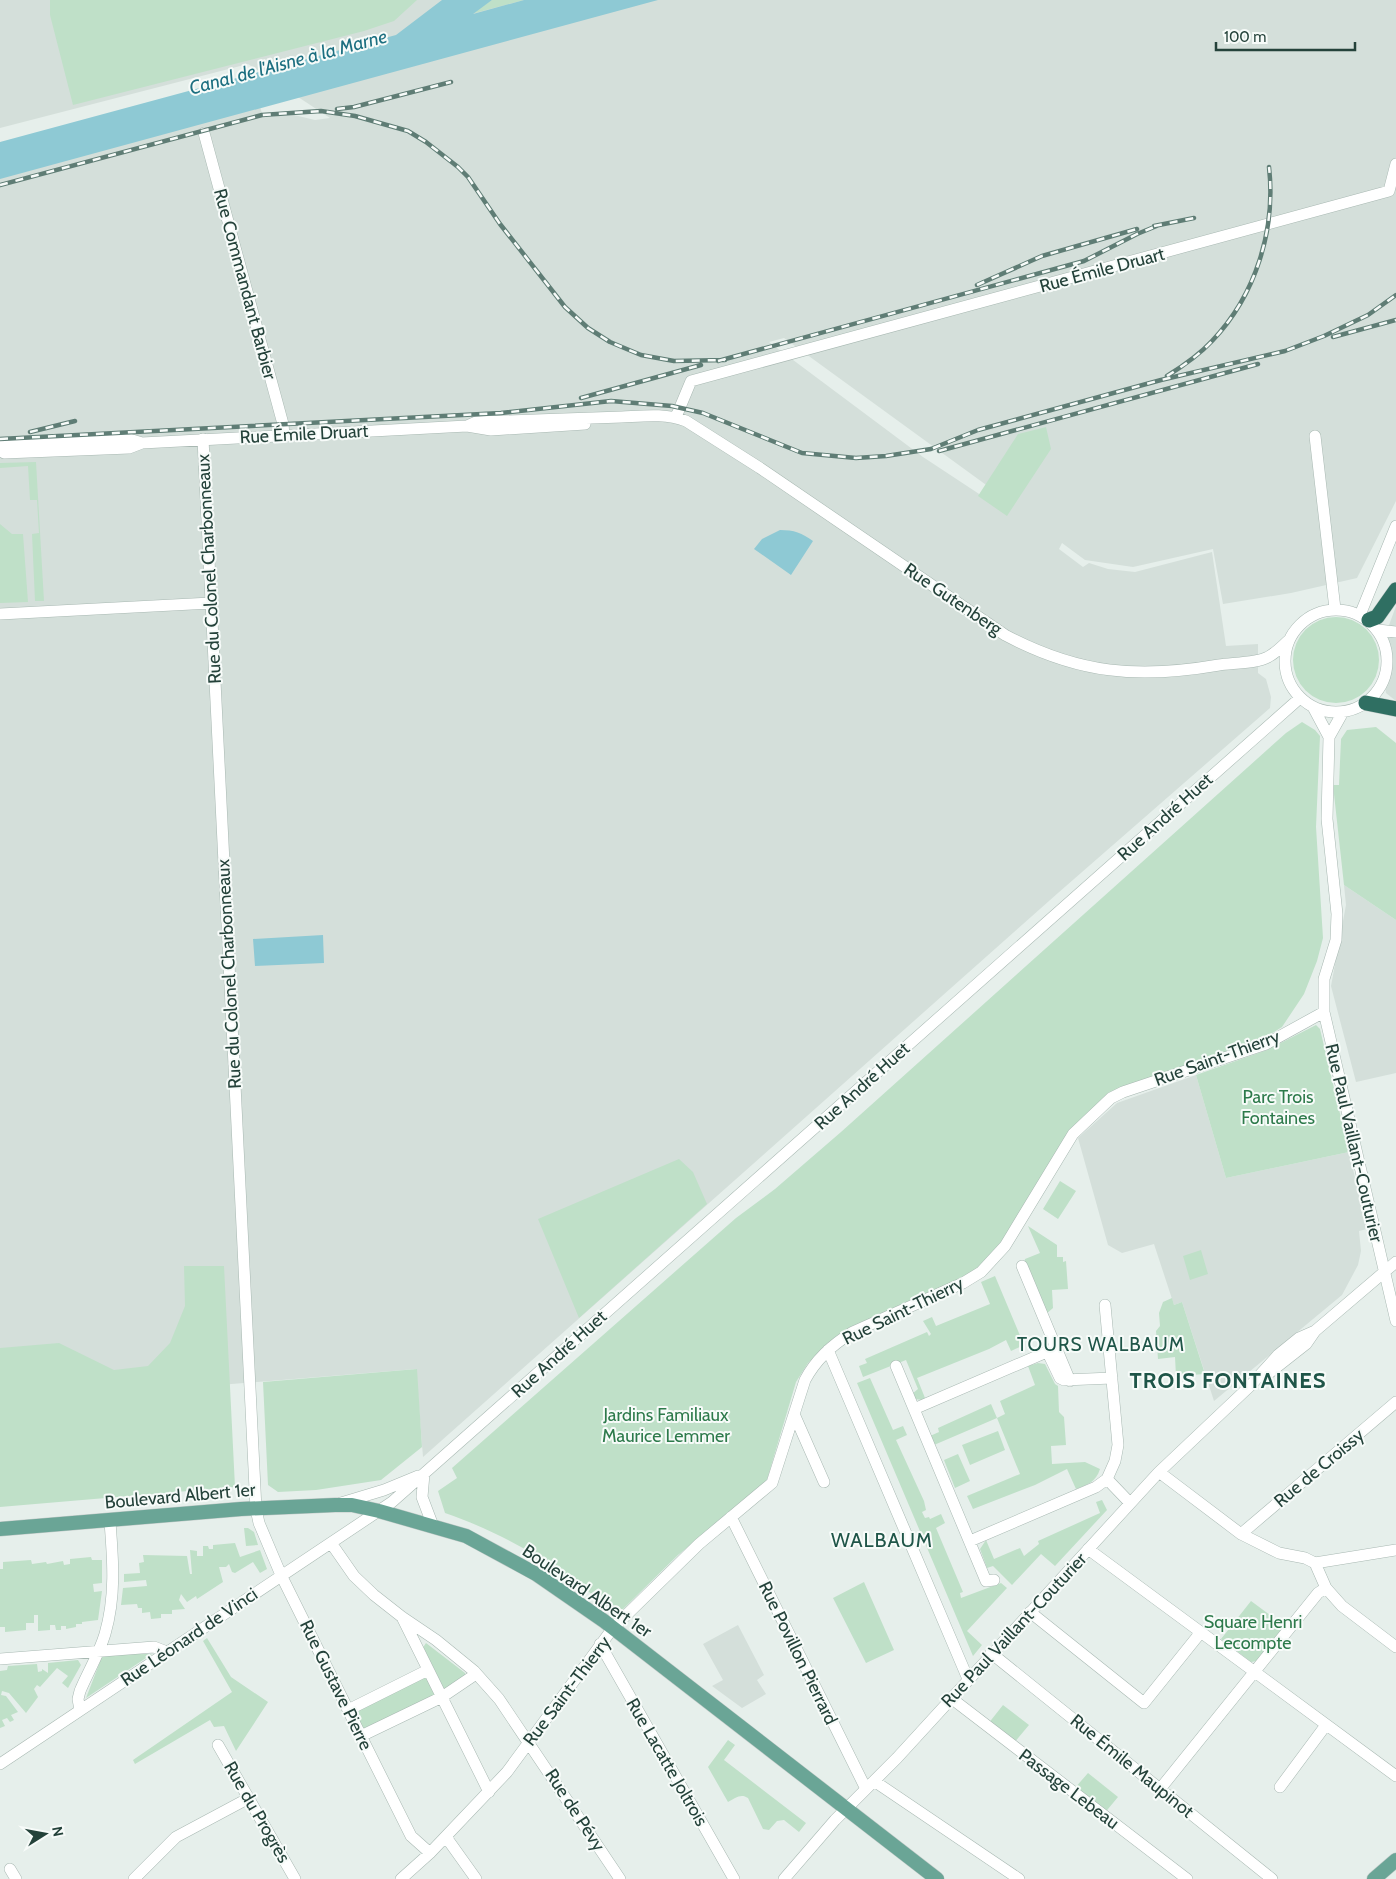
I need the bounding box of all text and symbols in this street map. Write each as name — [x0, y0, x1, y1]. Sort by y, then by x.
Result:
scale bar — [1216, 20, 1355, 52]
water label: Canal de l'Aisne à la Marne — [187, 24, 390, 99]
text: 100 m — [1224, 28, 1266, 46]
street label: Rue Commandant Barbier — [209, 186, 281, 382]
street label: Rue Émile Druart — [1037, 243, 1167, 297]
street label: Rue Émile Druart — [239, 420, 369, 448]
street label: Rue du Colonel Charbonneaux — [192, 453, 226, 685]
street label: Rue Gutenberg — [900, 558, 1007, 641]
street label: Rue André Huet — [1113, 769, 1217, 865]
street label: Rue du Colonel Charbonneaux — [212, 858, 246, 1090]
street label: Rue Saint-Thierry — [1151, 1025, 1283, 1091]
street label: Rue André Huet — [810, 1038, 914, 1134]
street label: Rue Paul Vaillant-Couturier — [1320, 1041, 1388, 1245]
park label: Parc Trois Fontaines — [1241, 1086, 1315, 1129]
street label: Rue Saint-Thierry — [839, 1272, 967, 1350]
street label: Rue André Huet — [507, 1306, 611, 1402]
district label: TOURS WALBAUM — [1017, 1333, 1185, 1356]
district label: TROIS FONTAINES — [1129, 1367, 1327, 1394]
park label: Jardins Familiaux Maurice Lemmer — [602, 1404, 730, 1447]
street label: Rue de Croissy — [1270, 1424, 1368, 1512]
street label: Boulevard Albert 1er — [104, 1478, 257, 1514]
district label: WALBAUM — [831, 1528, 933, 1552]
street label: Boulevard Albert 1er — [518, 1540, 656, 1643]
street label: Rue Paul Vaillant-Couturier — [937, 1548, 1092, 1712]
street label: Rue Povillon Pierrard — [754, 1578, 842, 1728]
street label: Rue Léonard de Vinci — [116, 1583, 262, 1691]
park label: Square Henri Lecompte — [1204, 1611, 1302, 1654]
street label: Rue Gustave Pierre — [295, 1616, 377, 1754]
street label: Rue Saint-Thierry — [519, 1632, 615, 1750]
street label: Rue Lacatte Joltrois — [621, 1694, 713, 1830]
street label: Rue Émile Maupinot — [1066, 1709, 1198, 1823]
street label: Passage Lebeau — [1015, 1744, 1123, 1834]
street label: Rue du Progrès — [219, 1757, 295, 1867]
street label: Rue de Pévy — [540, 1765, 610, 1855]
north arrow — [20, 1809, 70, 1859]
text: N — [48, 1825, 68, 1838]

